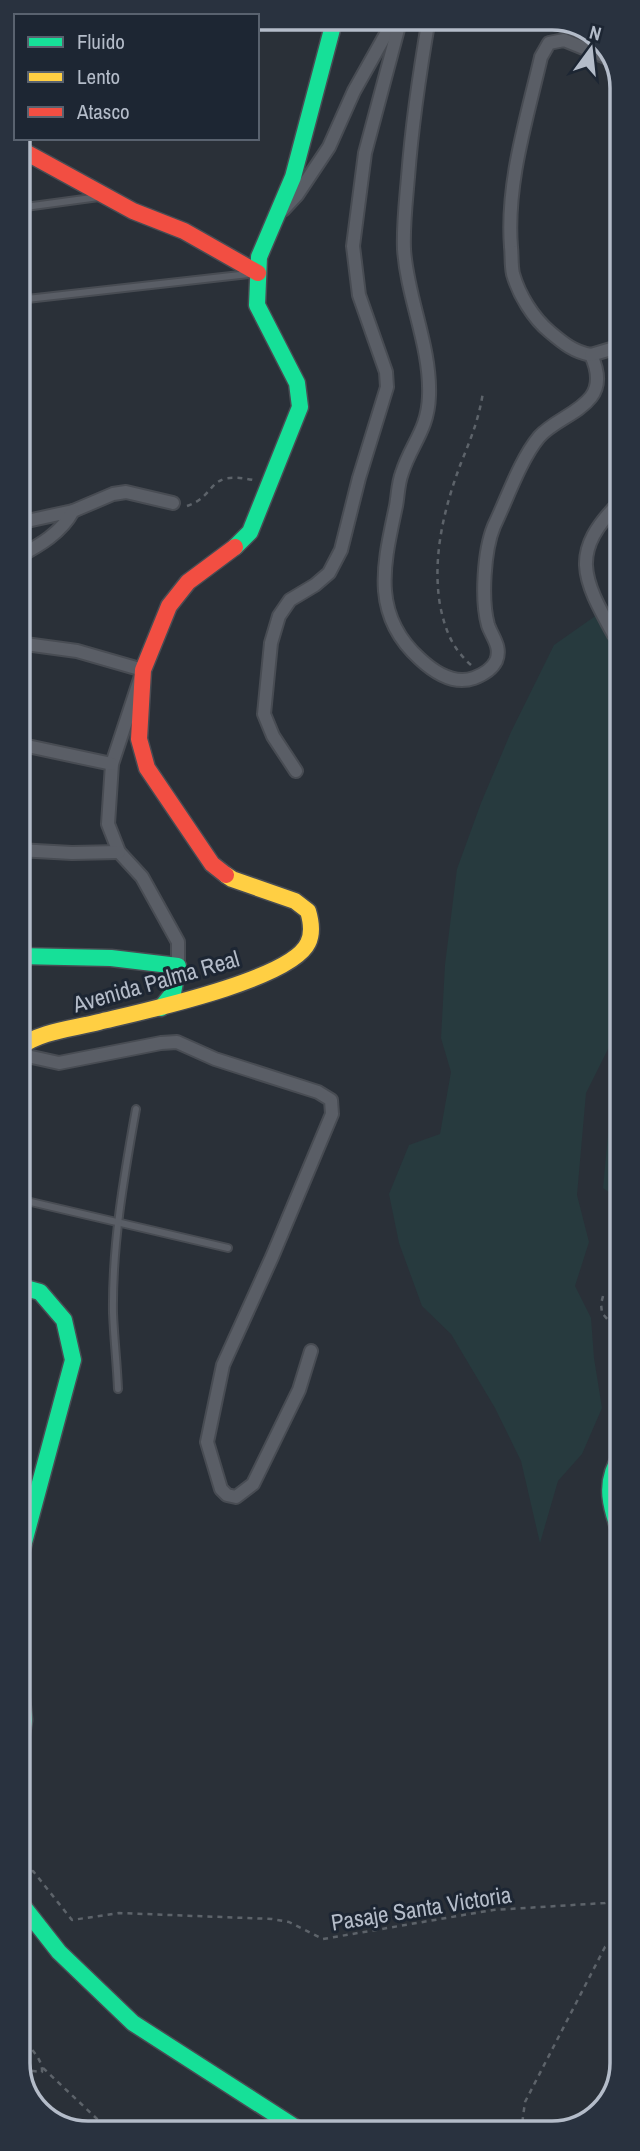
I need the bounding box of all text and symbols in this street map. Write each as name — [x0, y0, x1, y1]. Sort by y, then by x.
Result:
legend — [14, 14, 259, 140]
north arrow — [556, 14, 626, 84]
text: N — [587, 19, 604, 47]
text: Fluido — [77, 27, 125, 56]
text: Lento — [77, 62, 120, 91]
text: Atasco — [76, 97, 130, 126]
street label: Avenida Palma Real — [68, 942, 243, 1020]
street label: Pasaje Santa Victoria — [329, 1878, 514, 1938]

